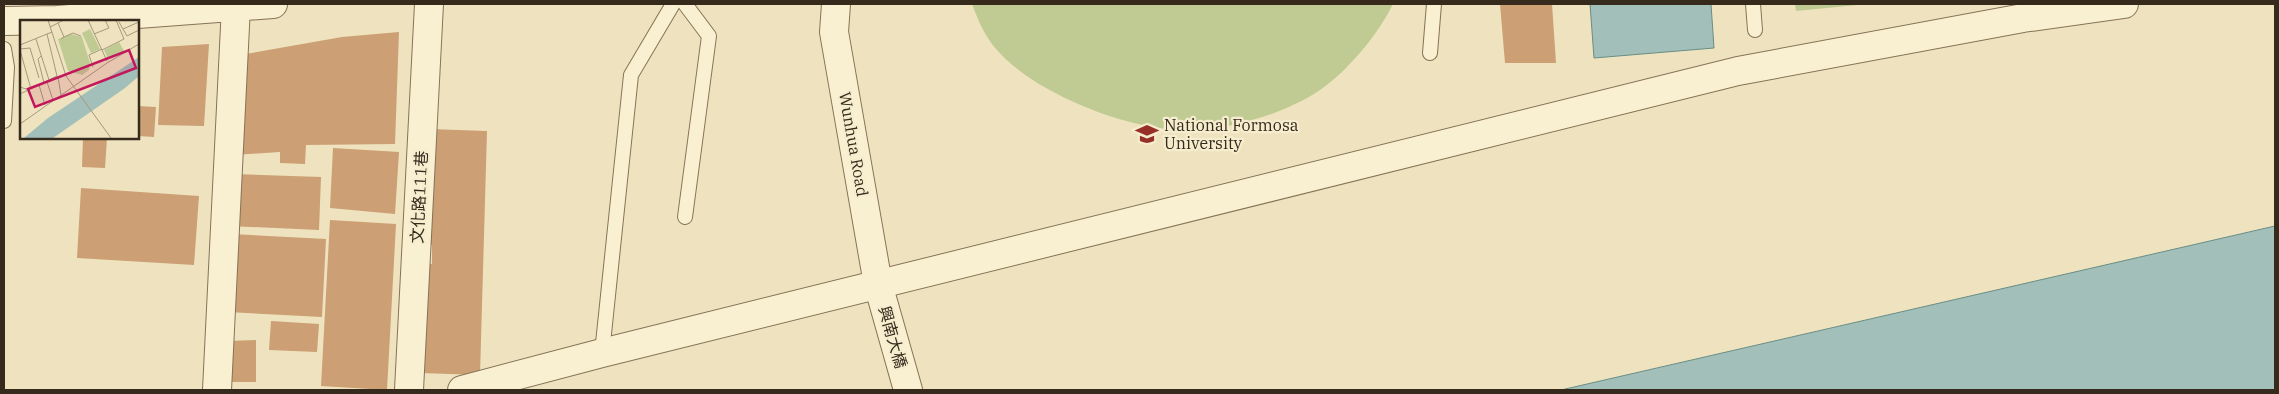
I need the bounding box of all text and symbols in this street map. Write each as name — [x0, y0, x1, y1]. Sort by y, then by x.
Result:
inset map — [20, 20, 139, 139]
street label: Wunhua Road — [835, 90, 873, 198]
place label: National Formosa University — [1164, 115, 1299, 153]
school or university icon: National Formosa University — [1134, 121, 1160, 147]
street label: 文化路111巷 — [407, 150, 431, 244]
street label: 興南大橋 — [875, 303, 911, 371]

